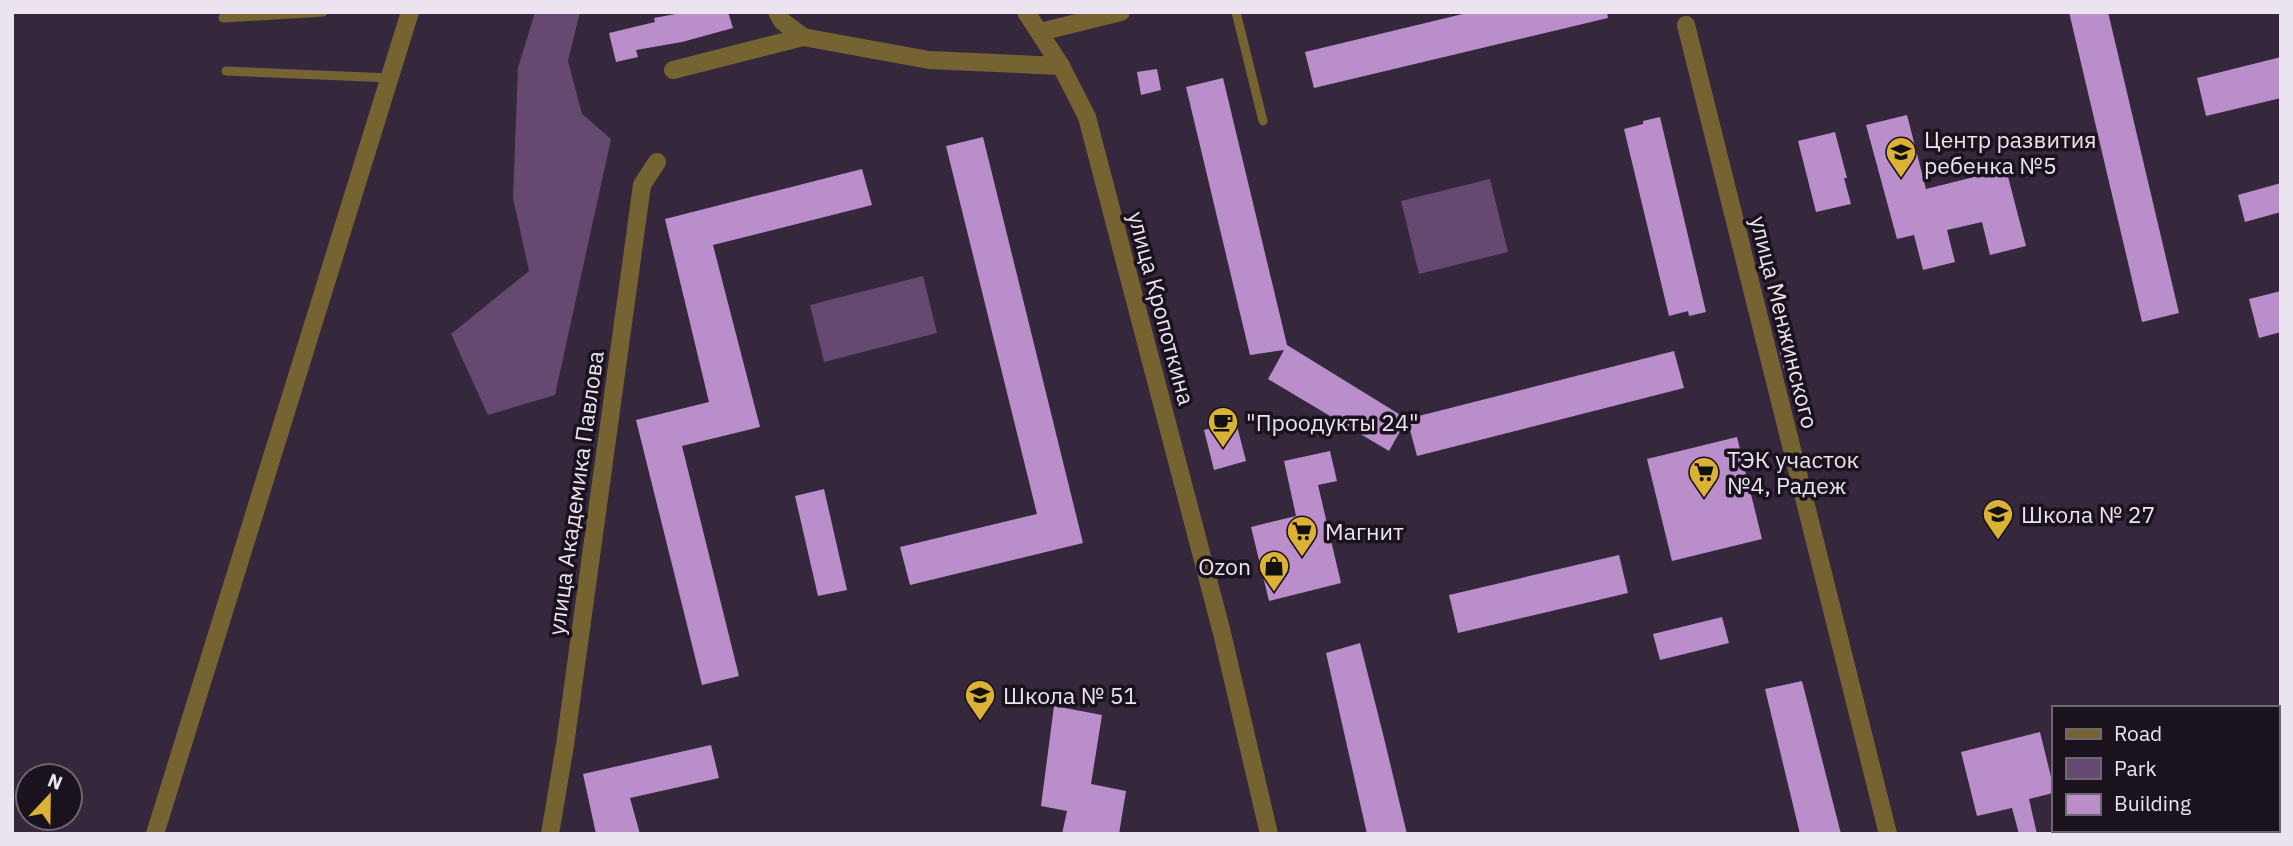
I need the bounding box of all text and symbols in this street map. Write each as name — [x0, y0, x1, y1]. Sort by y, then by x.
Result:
place label: Центр развития ребенка №5 — [1924, 124, 2097, 180]
school or university icon: Центр развития ребенка №5 — [1884, 135, 1918, 179]
street label: улица Кропоткина — [1122, 208, 1202, 408]
street label: улица Менжинского — [1744, 213, 1826, 431]
street label: улица Академика Павлова — [540, 349, 610, 637]
cafe icon: "Проодукты 24" — [1206, 405, 1240, 449]
place label: "Проодукты 24" — [1246, 407, 1419, 437]
place label: ТЭК участок №4, Радеж — [1727, 444, 1859, 500]
supermarket icon: ТЭК участок №4, Радеж — [1687, 455, 1721, 499]
school or university icon: Школа № 27 — [1981, 497, 2015, 541]
place label: Школа № 27 — [2021, 499, 2155, 529]
supermarket icon: Магнит — [1285, 514, 1319, 558]
place label: Магнит — [1325, 516, 1404, 546]
shop icon: Ozon — [1257, 549, 1291, 593]
place label: Ozon — [1198, 551, 1251, 581]
school or university icon: Школа № 51 — [963, 678, 997, 722]
place label: Школа № 51 — [1003, 680, 1137, 710]
legend — [2052, 706, 2279, 832]
text: Road — [2114, 719, 2162, 747]
text: Park — [2114, 754, 2157, 782]
north arrow — [14, 762, 84, 832]
text: N — [44, 768, 66, 795]
text: Building — [2114, 789, 2191, 817]

